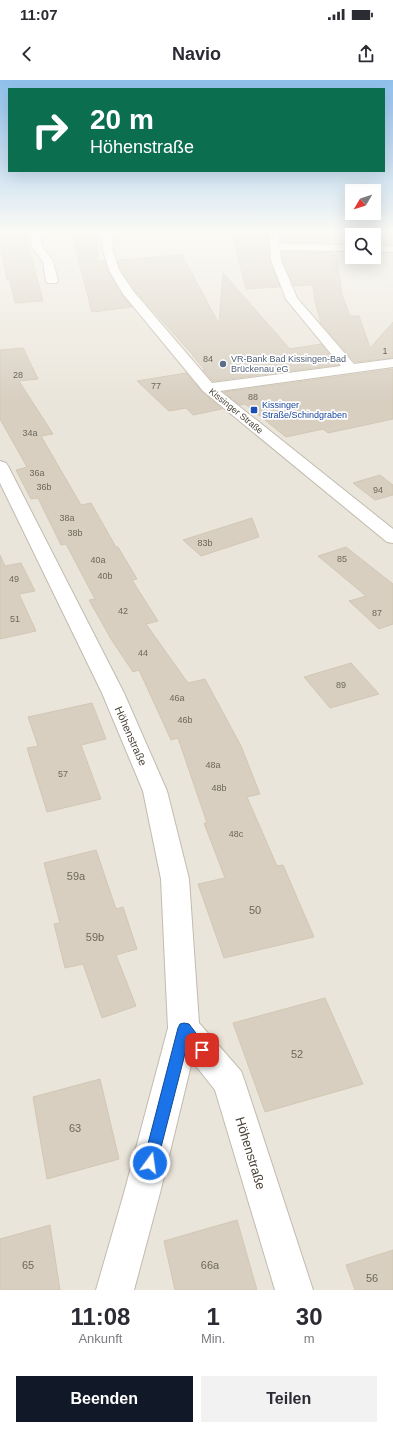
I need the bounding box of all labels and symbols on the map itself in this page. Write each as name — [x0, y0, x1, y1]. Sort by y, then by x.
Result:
north arrow — [345, 184, 381, 220]
house number: 1 — [382, 346, 388, 356]
house number: 84 — [203, 354, 213, 364]
place label: VR-Bank Bad Kissingen-Bad Brückenau eG — [231, 354, 346, 374]
marker: VR-Bank Bad Kissingen-Bad Brückenau eG — [218, 359, 228, 369]
house number: 28 — [13, 370, 23, 380]
house number: 77 — [151, 381, 161, 391]
street label: Kissinger Straße — [207, 386, 265, 436]
house number: 88 — [248, 392, 258, 402]
place label: Kissinger Straße/Schindgraben — [262, 400, 347, 420]
marker: Kissinger Straße/Schindgraben — [249, 405, 259, 415]
house number: 34a — [22, 428, 38, 438]
house number: 36a — [29, 468, 45, 478]
house number: 36b — [36, 482, 52, 492]
house number: 94 — [373, 485, 383, 495]
house number: 38a — [59, 513, 75, 523]
house number: 38b — [67, 528, 83, 538]
house number: 83b — [197, 538, 213, 548]
house number: 85 — [337, 554, 347, 564]
house number: 40a — [90, 555, 106, 565]
house number: 40b — [97, 571, 113, 581]
house number: 49 — [9, 574, 19, 584]
house number: 42 — [118, 606, 128, 616]
house number: 87 — [372, 608, 382, 618]
house number: 51 — [10, 614, 20, 624]
house number: 44 — [138, 648, 148, 658]
house number: 89 — [336, 680, 346, 690]
house number: 46a — [169, 693, 185, 703]
street label: Höhenstraße — [113, 705, 149, 767]
house number: 46b — [177, 715, 193, 725]
house number: 48a — [205, 760, 221, 770]
house number: 57 — [58, 769, 68, 779]
house number: 48b — [211, 783, 227, 793]
house number: 48c — [229, 829, 244, 839]
house number: 59a — [67, 870, 86, 882]
house number: 50 — [249, 904, 261, 916]
house number: 59b — [86, 931, 104, 943]
pin — [185, 1033, 219, 1067]
house number: 52 — [291, 1048, 303, 1060]
street label: Höhenstraße — [232, 1115, 269, 1191]
house number: 63 — [69, 1122, 81, 1134]
position arrow — [129, 1142, 171, 1184]
house number: 65 — [22, 1259, 34, 1271]
house number: 66a — [201, 1259, 220, 1271]
house number: 56 — [366, 1272, 378, 1284]

